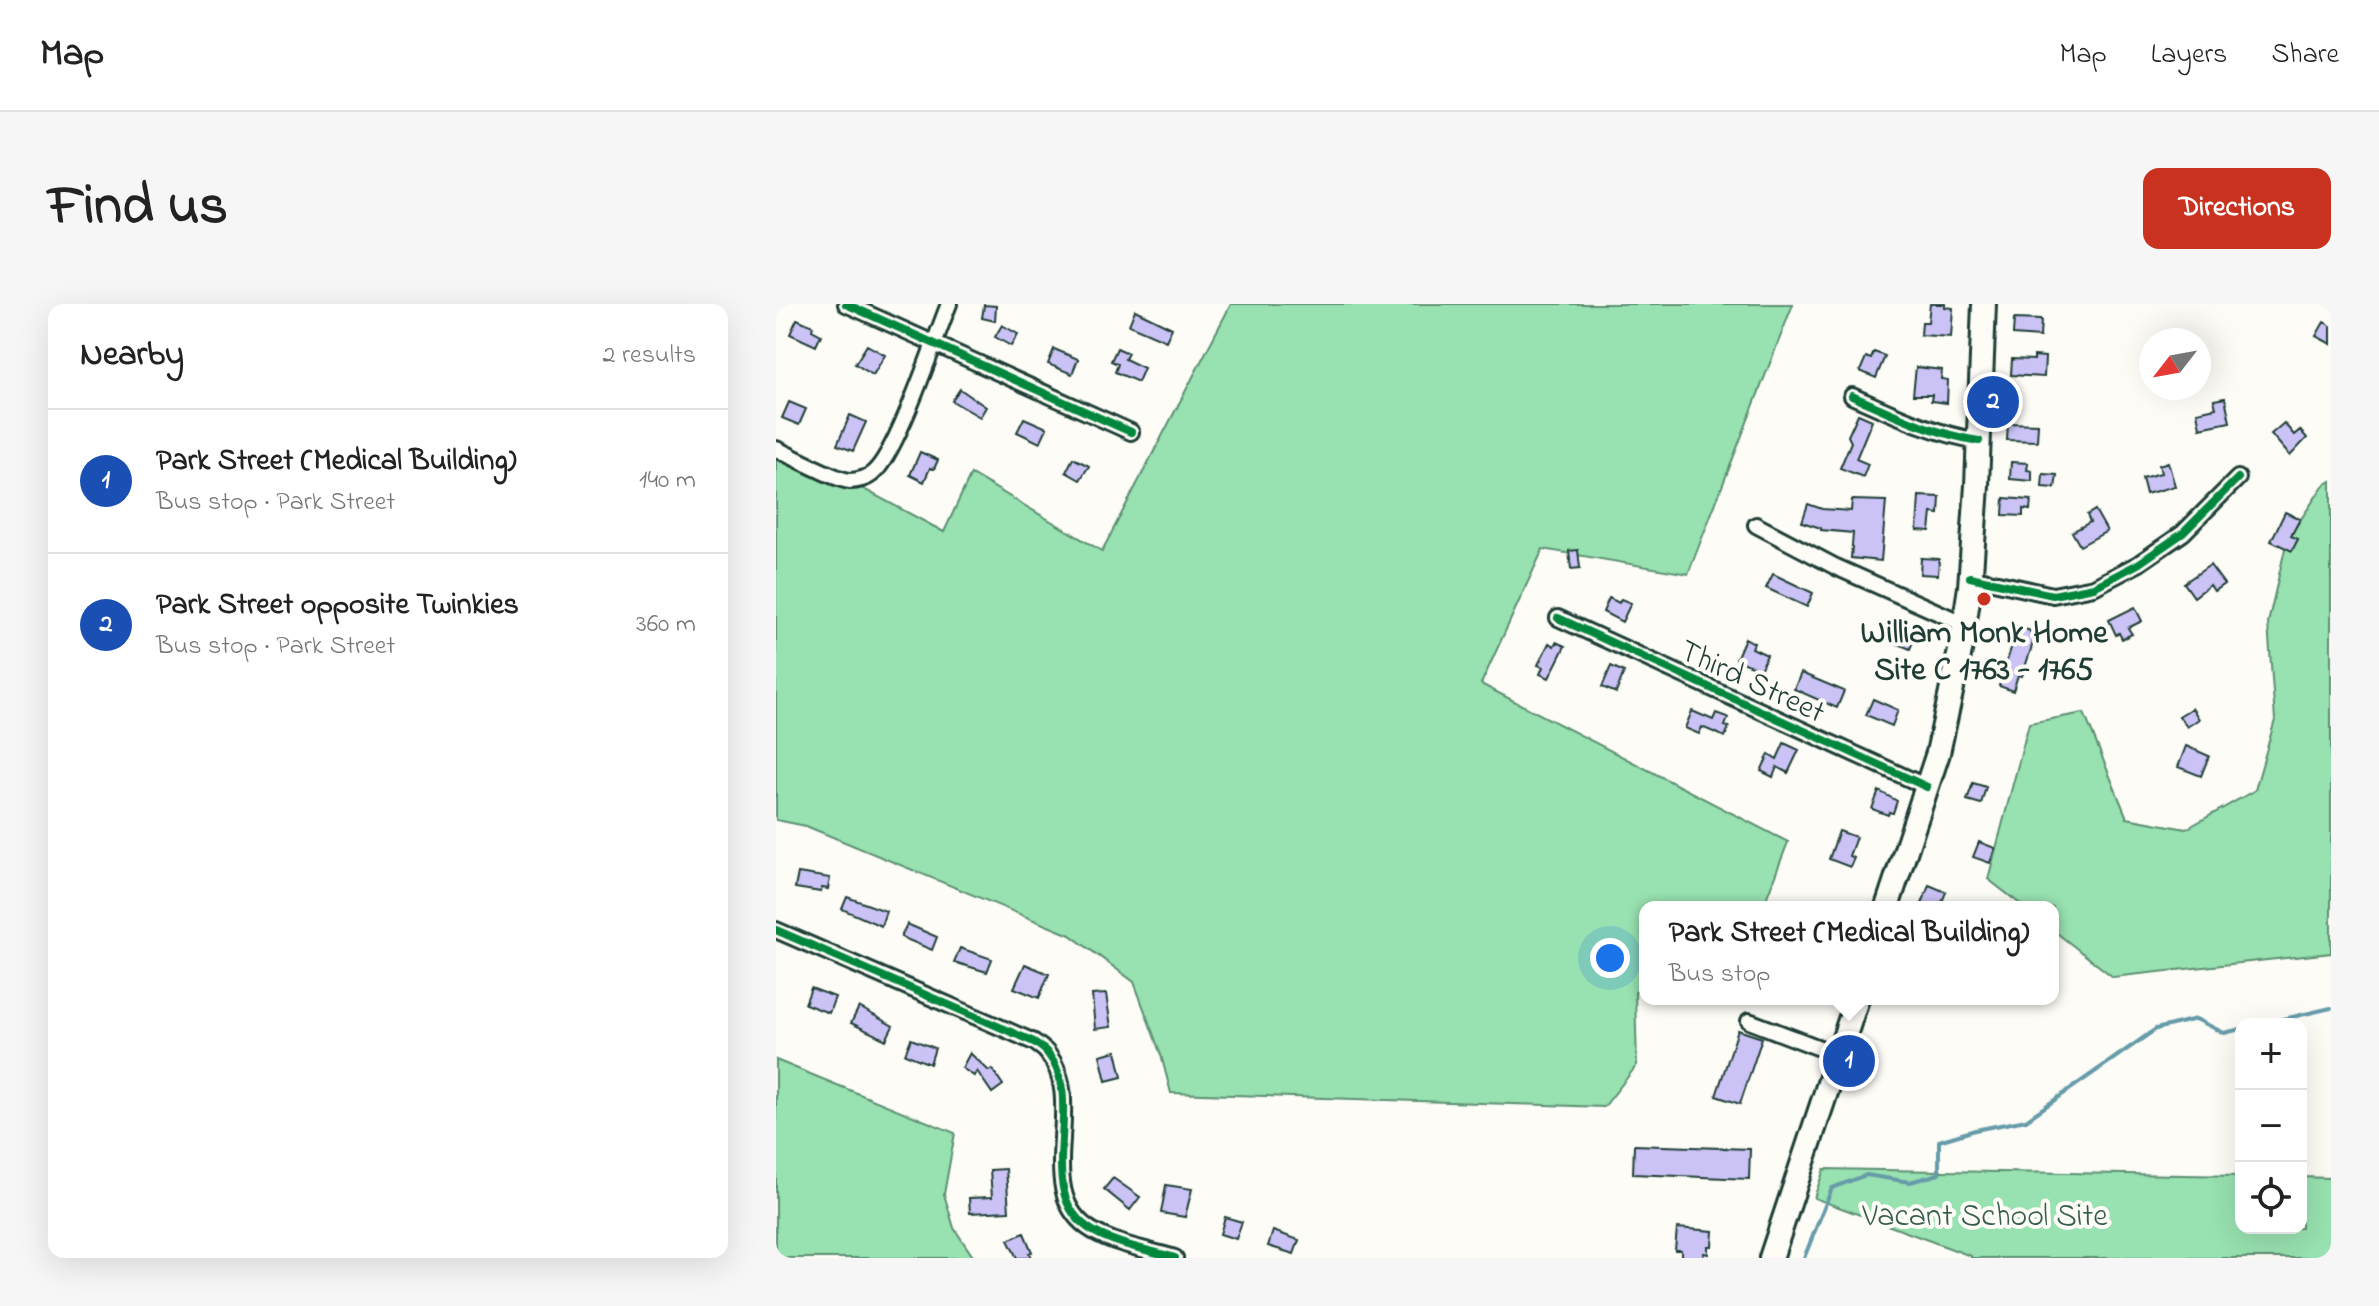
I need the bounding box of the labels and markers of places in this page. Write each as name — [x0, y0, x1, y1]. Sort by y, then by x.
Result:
pin: 2 — [1967, 372, 2019, 432]
marker: William Monk Home Site C 1763 - 1765 — [1975, 590, 1993, 608]
place label: William Monk Home Site C 1763 - 1765 — [1860, 611, 2109, 695]
pin: 1 — [1823, 1031, 1875, 1091]

